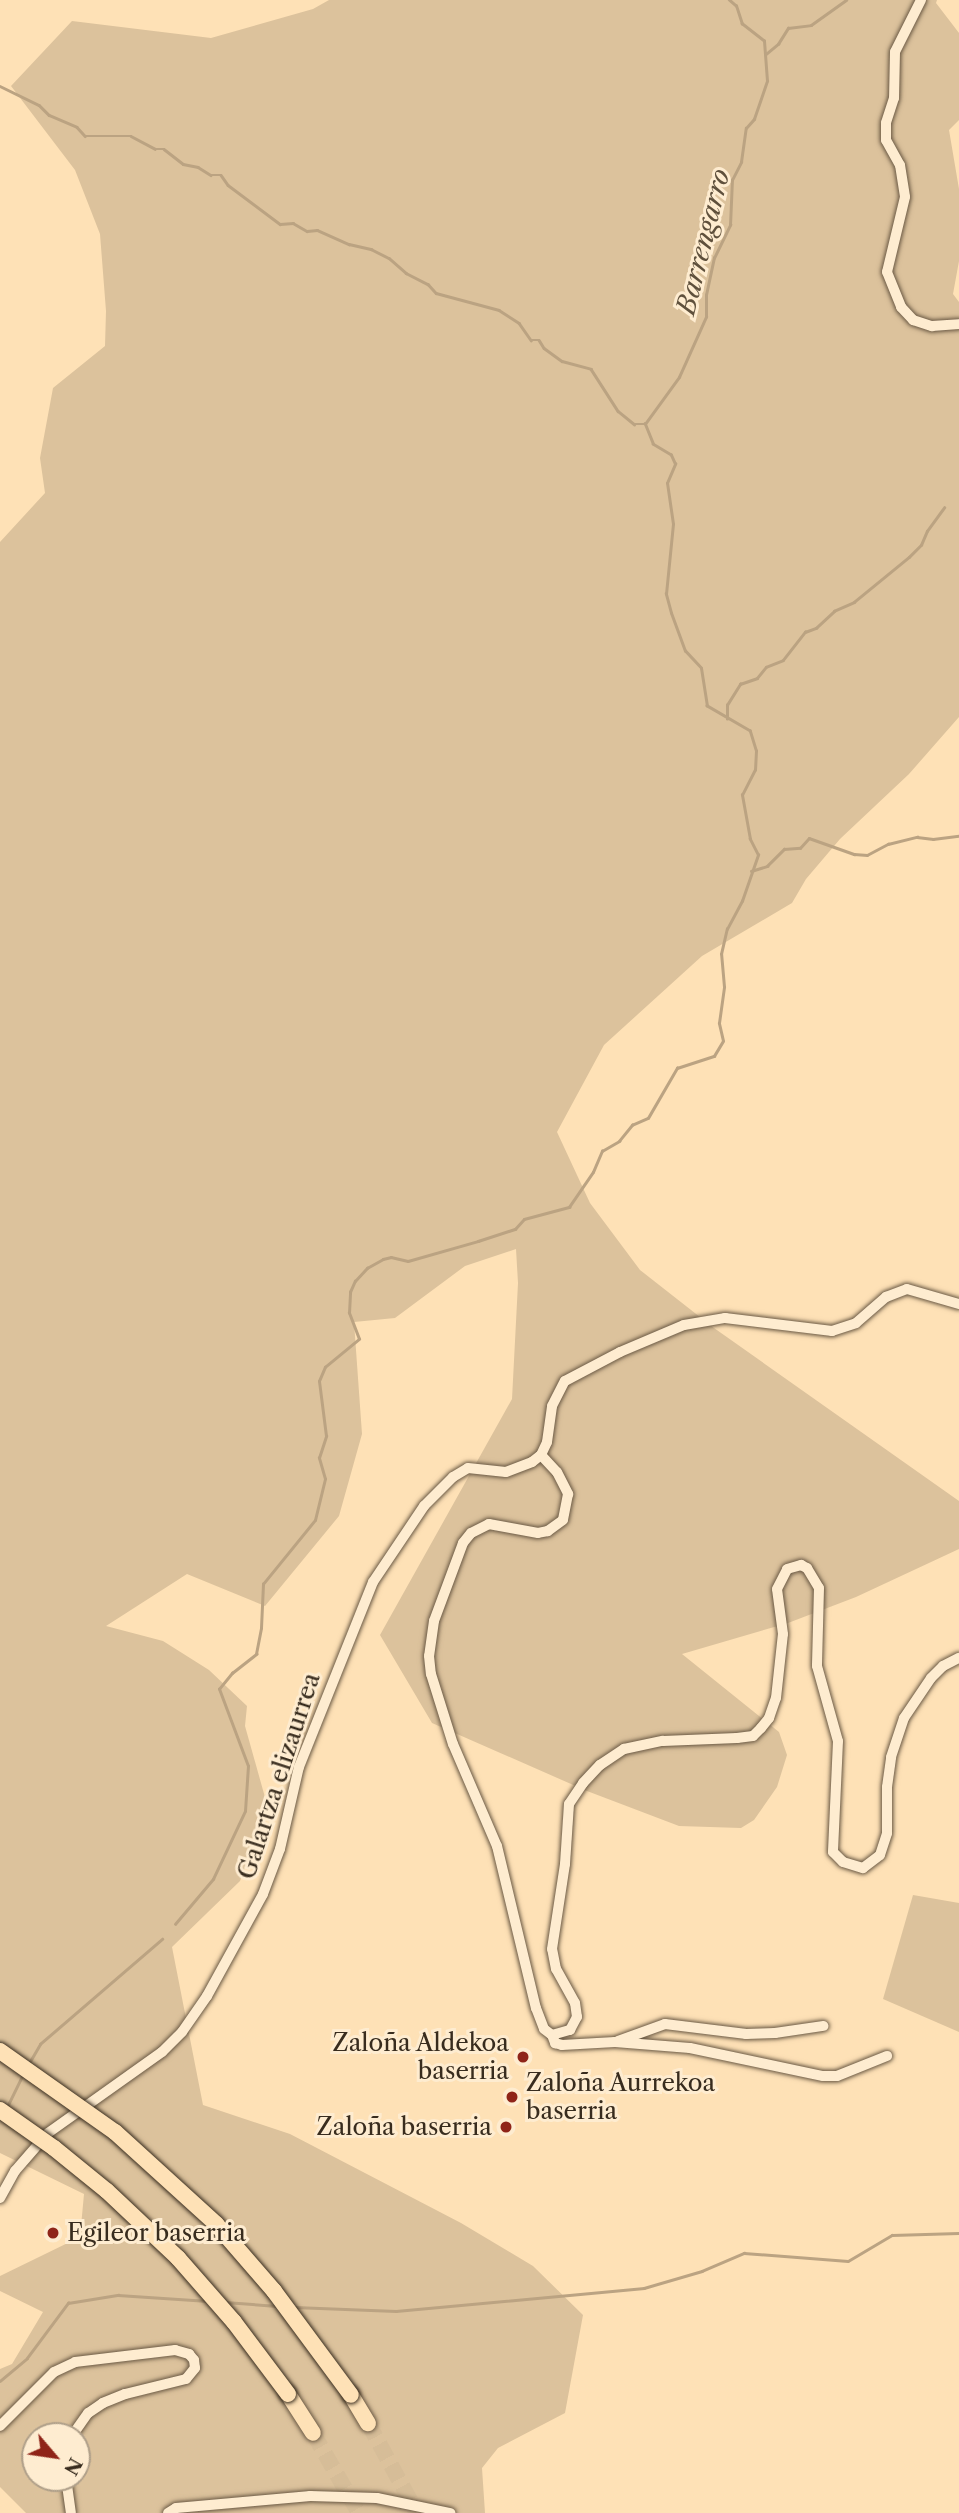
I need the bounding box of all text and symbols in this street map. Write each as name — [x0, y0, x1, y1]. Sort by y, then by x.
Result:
water label: Barrengarro — [671, 166, 737, 318]
street label: Galartza elizaurrea — [232, 1669, 326, 1883]
place label: Zaloña Aldekoa baserria — [331, 2029, 509, 2085]
marker: Zaloña Aldekoa baserria — [515, 2049, 531, 2065]
place label: Zaloña Aurrekoa baserria — [526, 2069, 716, 2125]
marker: Zaloña Aurrekoa baserria — [504, 2089, 520, 2105]
place label: Zaloña baserria — [316, 2113, 492, 2141]
marker: Zaloña baserria — [498, 2119, 514, 2135]
place label: Egileor baserria — [67, 2219, 246, 2247]
marker: Egileor baserria — [45, 2225, 61, 2241]
north arrow — [21, 2422, 91, 2492]
text: N — [59, 2454, 87, 2479]

